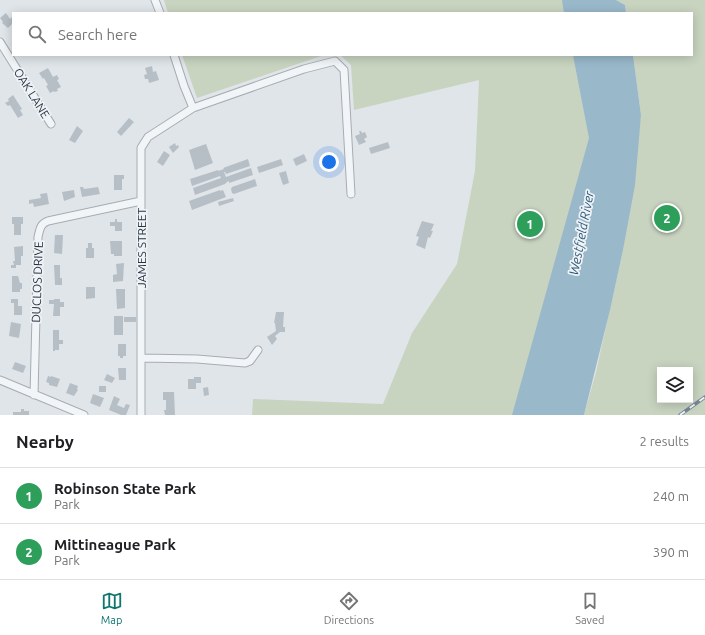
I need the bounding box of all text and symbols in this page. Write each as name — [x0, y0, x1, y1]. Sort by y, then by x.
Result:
search box — [12, 12, 693, 56]
icon: search — [26, 23, 48, 45]
text: Search here — [58, 26, 137, 43]
street label: OAK LANE — [11, 66, 53, 121]
your location — [319, 152, 339, 172]
water label: Westfield River — [566, 189, 597, 276]
pin: 2 — [654, 203, 680, 233]
street label: JAMES STREET — [135, 207, 148, 288]
pin: 1 — [517, 209, 543, 239]
street label: DUCLOS DRIVE — [29, 241, 45, 323]
map controls — [657, 367, 693, 403]
button: layers — [657, 367, 693, 403]
text: Nearby — [16, 432, 74, 451]
text: 2 results — [639, 434, 689, 448]
text: Robinson State Park — [54, 480, 196, 497]
text: 1 — [25, 489, 33, 503]
text: 240 m — [653, 489, 689, 503]
text: Park — [54, 497, 80, 511]
text: Mittineague Park — [54, 536, 176, 553]
text: 2 — [25, 545, 33, 559]
text: 390 m — [653, 545, 689, 559]
text: Park — [54, 553, 80, 567]
tab: Map — [101, 590, 123, 626]
tab: Directions — [324, 590, 374, 626]
tab: Saved — [575, 590, 604, 626]

